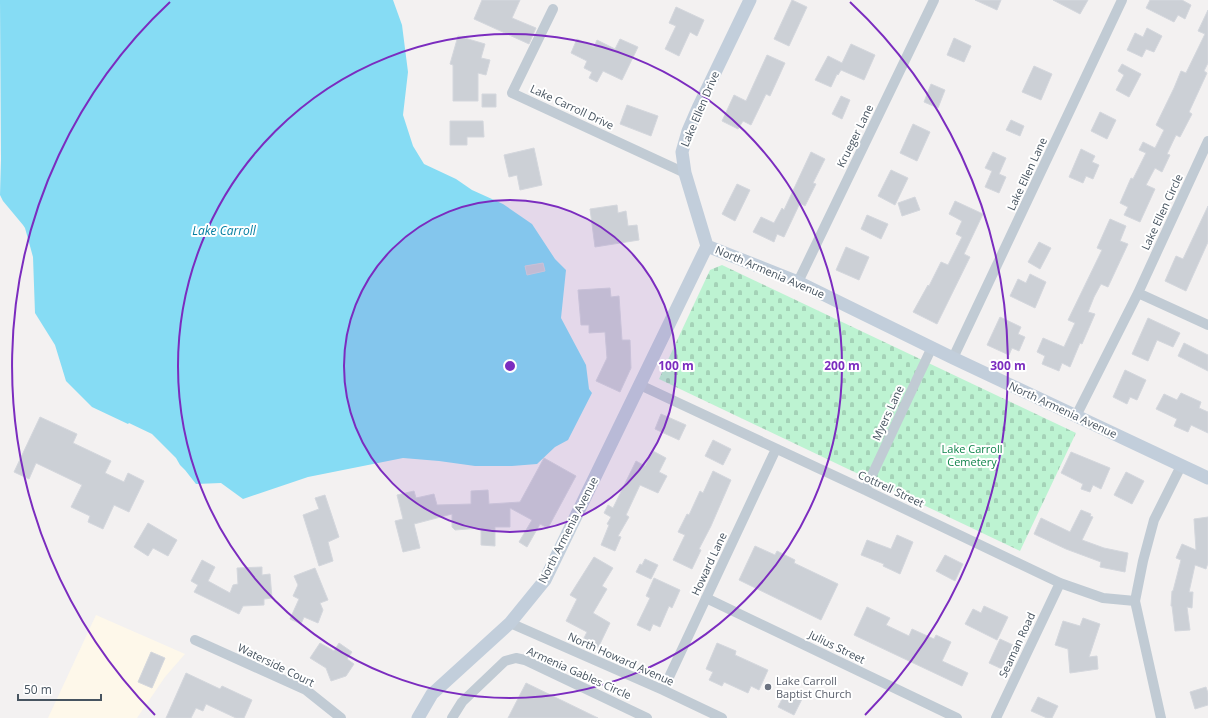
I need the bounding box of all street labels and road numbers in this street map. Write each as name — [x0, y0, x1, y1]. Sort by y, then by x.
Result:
street label: Lake Ellen Drive — [677, 69, 722, 149]
street label: Lake Carroll Drive — [528, 81, 616, 133]
street label: Krueger Lane — [833, 102, 876, 170]
street label: Lake Ellen Lane — [1003, 135, 1050, 213]
street label: Lake Ellen Circle — [1137, 171, 1186, 252]
street label: North Armenia Avenue — [713, 242, 827, 301]
street label: North Armenia Avenue — [1007, 378, 1120, 441]
street label: Myers Lane — [868, 383, 907, 443]
street label: Cottrell Street — [856, 467, 927, 510]
street label: North Armenia Avenue — [534, 474, 601, 586]
street label: Howard Lane — [687, 530, 730, 598]
street label: Seaman Road — [995, 610, 1038, 680]
street label: Julius Street — [806, 626, 868, 667]
street label: North Howard Avenue — [566, 628, 677, 689]
street label: Waterside Court — [235, 640, 317, 690]
street label: Armenia Gables Circle — [525, 643, 634, 702]

